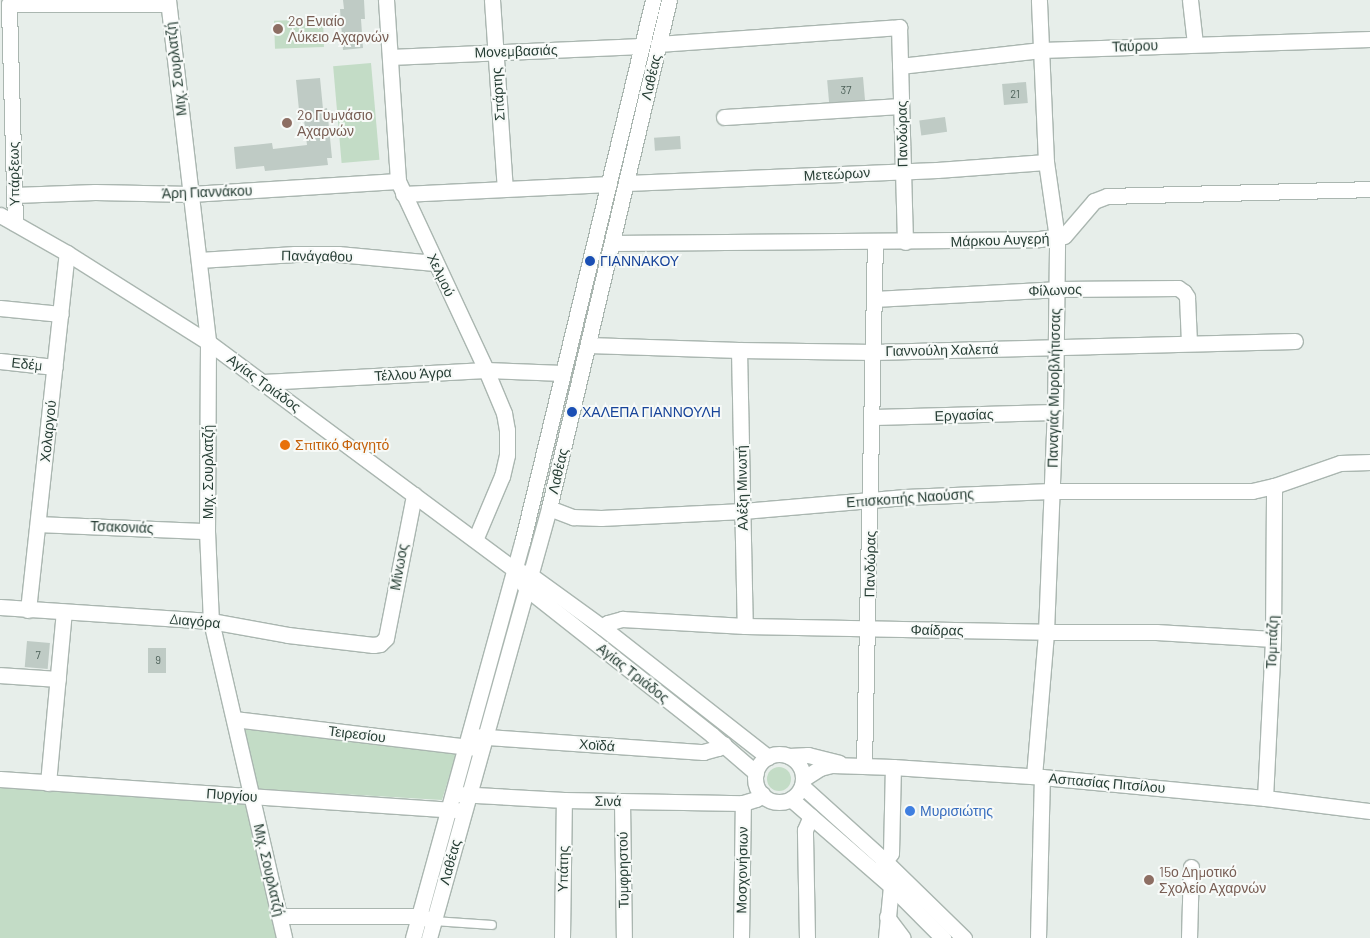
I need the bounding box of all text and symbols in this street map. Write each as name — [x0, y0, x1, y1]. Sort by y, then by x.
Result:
place label: 2ο Ενιαίο Λύκειο Αχαρνών — [288, 13, 389, 46]
street label: Μιχ. Σουρλατζή — [162, 21, 190, 117]
marker: 2ο Ενιαίο Λύκειο Αχαρνών — [272, 23, 284, 35]
street label: Ταύρου — [1112, 37, 1158, 55]
street label: Μονεμβασιάς — [474, 41, 558, 61]
street label: Λαθέας — [638, 53, 664, 101]
street label: Σπάρτης — [488, 67, 508, 121]
house number: 37 — [841, 83, 851, 97]
house number: 21 — [1010, 87, 1020, 101]
street label: Πανδώρας — [893, 100, 911, 168]
place label: 2ο Γυμνάσιο Αχαρνών — [297, 107, 373, 140]
marker: 2ο Γυμνάσιο Αχαρνών — [281, 117, 293, 129]
street label: Υπάρξεως — [5, 142, 23, 206]
street label: Μετεώρων — [803, 164, 871, 184]
street label: Άρη Γιαννάκου — [161, 182, 253, 202]
street label: Μάρκου Αυγερή — [950, 230, 1050, 250]
street label: Πανάγαθου — [281, 247, 353, 265]
street label: Χελμού — [424, 251, 458, 299]
place label: ΓΙΑΝΝΑΚΟΥ — [600, 253, 679, 269]
marker: ΓΙΑΝΝΑΚΟΥ — [584, 255, 596, 267]
street label: Φίλωνος — [1028, 281, 1082, 299]
street label: Παναγιάς Μυροβλήτισσας — [1044, 308, 1064, 468]
street label: Γιαννούλη Χαλεπά — [885, 341, 999, 359]
street label: Αγίας Τριάδος — [224, 351, 304, 415]
street label: Εδέμ — [11, 354, 43, 374]
street label: Τέλλου Άγρα — [374, 364, 452, 384]
street label: Χολαργού — [36, 399, 60, 463]
place label: ΧΑΛΕΠΑ ΓΙΑΝΝΟΥΛΗ — [582, 404, 721, 420]
marker: ΧΑΛΕΠΑ ΓΙΑΝΝΟΥΛΗ — [566, 406, 578, 418]
street label: Εργασίας — [934, 406, 994, 424]
street label: Μιχ. Σουρλατζή — [200, 425, 216, 519]
place label: Σπιτικό Φαγητό — [295, 437, 389, 453]
marker: Σπιτικό Φαγητό — [279, 439, 291, 451]
street label: Αλέξη Μινωτή — [733, 445, 751, 531]
street label: Λαθέας — [545, 447, 571, 495]
street label: Επισκοπής Ναούσης — [846, 485, 974, 511]
street label: Τσακονιάς — [90, 518, 154, 536]
street label: Πανδώρας — [861, 530, 879, 598]
street label: Μίνωος — [387, 542, 411, 592]
street label: Διαγόρα — [169, 610, 221, 632]
street label: Τομπάζη — [1263, 615, 1281, 669]
street label: Φαίδρας — [910, 621, 964, 639]
street label: Αγίας Τριάδος — [594, 640, 672, 706]
house number: 7 — [35, 648, 41, 662]
house number: 9 — [155, 653, 161, 667]
street label: Τειρεσίου — [327, 722, 387, 746]
street label: Χοϊδά — [578, 735, 616, 755]
street label: Ασπασίας Πιτσίλου — [1048, 770, 1166, 796]
street label: Πυργίου — [206, 785, 258, 805]
street label: Σινά — [594, 792, 622, 810]
place label: Μυρισιώτης — [920, 803, 993, 819]
marker: Μυρισιώτης — [904, 805, 916, 817]
street label: Μιχ. Σουρλατζή — [250, 822, 288, 918]
street label: Μοσχονήσιων — [733, 826, 751, 914]
street label: Τυμφρηστού — [614, 831, 632, 909]
street label: Λαθέας — [436, 837, 464, 887]
street label: Υπάτης — [554, 846, 572, 892]
place label: 15ο Δημοτικό Σχολείο Αχαρνών — [1159, 864, 1266, 896]
marker: 15ο Δημοτικό Σχολείο Αχαρνών — [1143, 874, 1155, 886]

